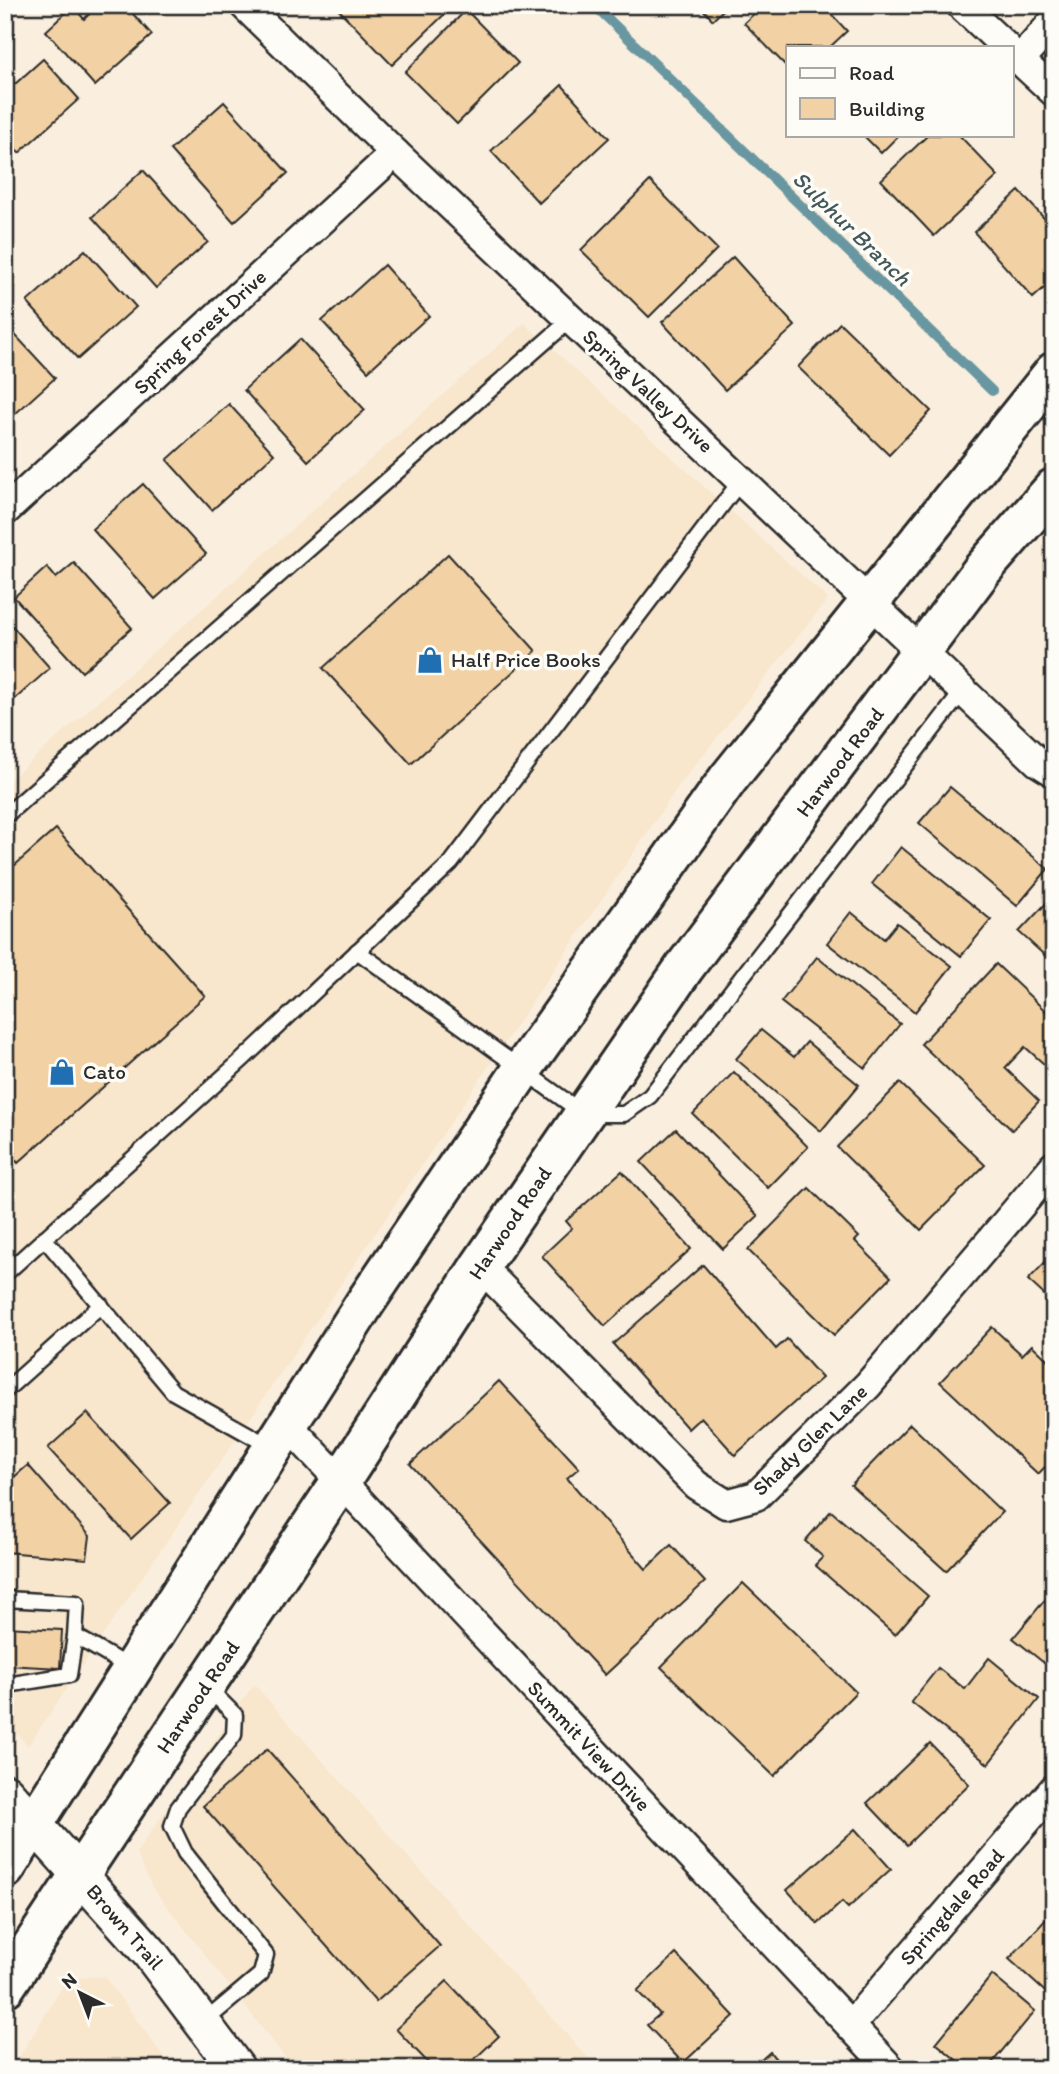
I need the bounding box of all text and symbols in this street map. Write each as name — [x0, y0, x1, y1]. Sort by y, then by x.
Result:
legend — [786, 46, 1014, 136]
text: Road — [849, 60, 895, 85]
text: Building — [849, 96, 925, 121]
water label: Sulphur Branch — [787, 165, 917, 292]
street label: Spring Forest Drive — [128, 264, 271, 399]
street label: Spring Valley Drive — [578, 324, 719, 458]
shop icon: Half Price Books — [415, 645, 445, 675]
place label: Half Price Books — [451, 647, 601, 672]
street label: Harwood Road — [790, 702, 889, 821]
shop icon: Cato — [47, 1057, 77, 1087]
place label: Cato — [83, 1059, 126, 1084]
street label: Harwood Road — [463, 1161, 557, 1284]
street label: Shady Glen Lane — [747, 1379, 872, 1501]
street label: Harwood Road — [151, 1635, 245, 1758]
street label: Summit View Drive — [523, 1675, 656, 1816]
street label: Springdale Road — [894, 1843, 1009, 1970]
street label: Brown Trail — [81, 1879, 169, 1975]
north arrow — [46, 1958, 116, 2028]
text: N — [56, 1968, 81, 1994]

